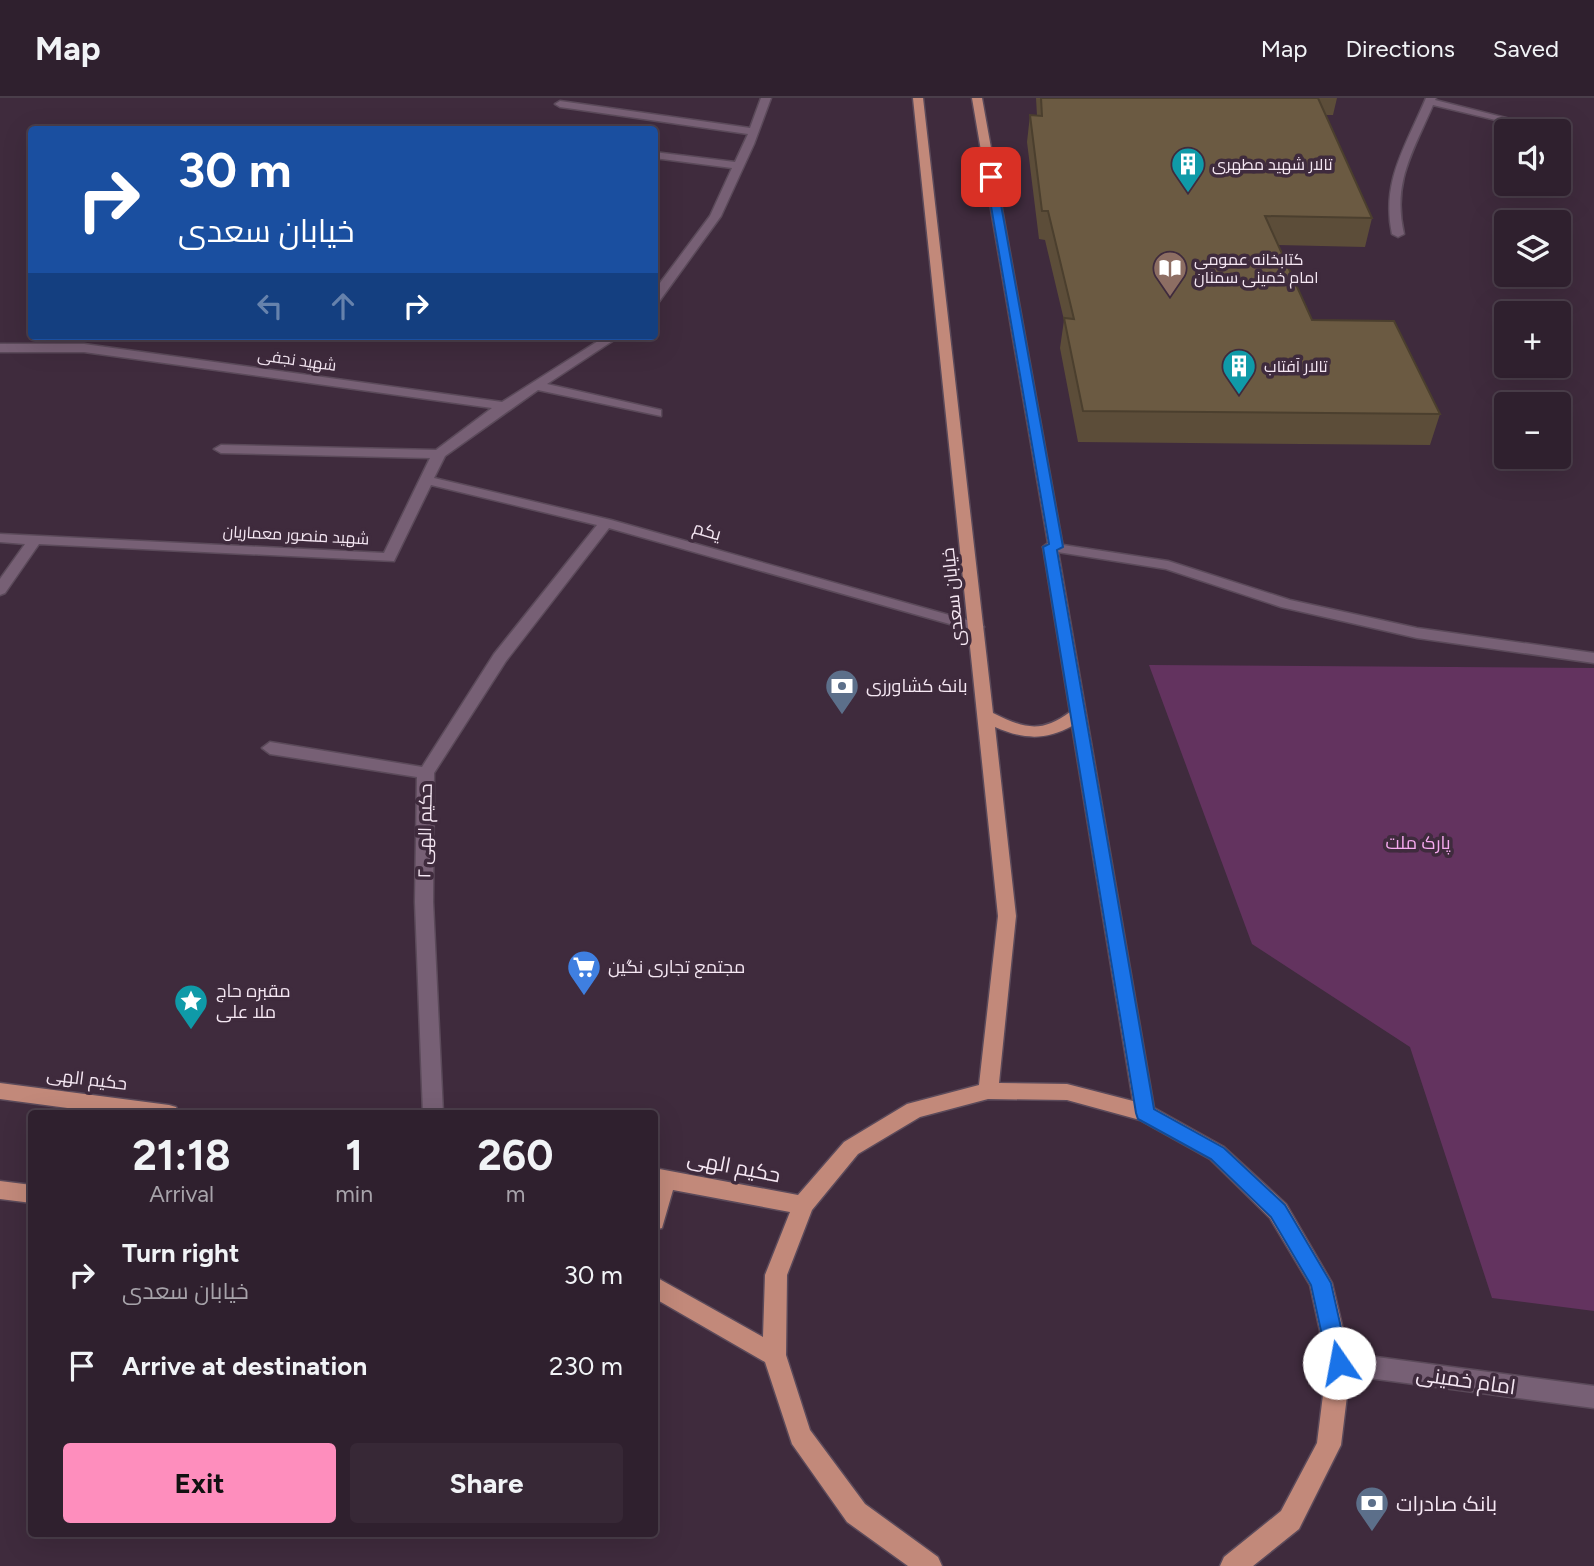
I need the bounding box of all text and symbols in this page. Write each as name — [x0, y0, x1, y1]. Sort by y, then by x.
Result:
text: Map — [35, 29, 101, 68]
text: Map — [1261, 34, 1307, 63]
text: Directions — [1345, 34, 1455, 63]
text: Saved — [1493, 34, 1559, 63]
map controls — [1494, 119, 1571, 469]
button: sound — [1494, 119, 1571, 196]
text: 30 m — [178, 140, 291, 199]
building icon: تالار شهید مطهری — [1169, 145, 1207, 194]
pin — [961, 147, 1021, 207]
icon: right — [63, 154, 154, 245]
place label: تالار شهید مطهری — [1212, 155, 1333, 175]
icon: arrive — [972, 158, 1010, 196]
button: layers — [1494, 210, 1571, 287]
text: خیابان سعدی — [178, 212, 354, 250]
library icon: کتابخانه عمومی امام خمینی سمنان — [1151, 249, 1189, 298]
place label: کتابخانه عمومی امام خمینی سمنان — [1194, 250, 1319, 289]
icon: left — [251, 287, 289, 325]
icon: ahead — [324, 287, 362, 325]
icon: right — [397, 287, 435, 325]
button: + — [1494, 301, 1571, 378]
street label: شهید نجفی — [256, 345, 338, 376]
building icon: تالار آفتاب — [1220, 347, 1258, 396]
place label: تالار آفتاب — [1264, 357, 1328, 376]
button: − — [1494, 392, 1571, 469]
street label: یکم — [690, 516, 724, 547]
street label: شهید منصور معماریان — [222, 522, 370, 549]
street label: خیابان سعدی — [937, 547, 969, 647]
bank icon: بانک کشاورزی — [823, 667, 861, 716]
place label: بانک کشاورزی — [866, 675, 968, 697]
street label: حکیم الهی ۲ — [413, 783, 438, 879]
park label: پارک ملت — [1385, 832, 1451, 855]
supermarket icon: مجتمع تجاری نگین — [565, 948, 603, 997]
place label: مجتمع تجاری نگین — [608, 956, 745, 979]
place label: مقبره حاج ملا علی — [216, 980, 290, 1023]
place icon: مقبره حاج ملا علی — [172, 982, 210, 1031]
street label: حکیم الهی — [45, 1063, 129, 1096]
text: 21:18 — [133, 1130, 231, 1181]
text: 1 — [345, 1130, 363, 1181]
text: 260 — [478, 1130, 553, 1181]
street label: حکیم الهی — [685, 1145, 783, 1189]
text: Arrival — [149, 1180, 214, 1208]
text: min — [335, 1180, 373, 1208]
text: m — [506, 1180, 525, 1208]
text: Turn right — [122, 1237, 239, 1269]
icon: right — [63, 1256, 101, 1294]
text: 30 m — [564, 1259, 623, 1291]
text: خیابان سعدی — [122, 1277, 249, 1305]
position arrow — [1302, 1326, 1376, 1400]
icon: arrive — [63, 1347, 101, 1385]
text: Arrive at destination — [122, 1350, 367, 1382]
text: 230 m — [549, 1350, 623, 1382]
street label: امام خمینی — [1414, 1361, 1517, 1401]
button: Exit — [63, 1443, 336, 1523]
button: Share — [350, 1443, 623, 1523]
bank icon: بانک صادرات — [1353, 1484, 1391, 1533]
place label: بانک صادرات — [1396, 1491, 1497, 1516]

